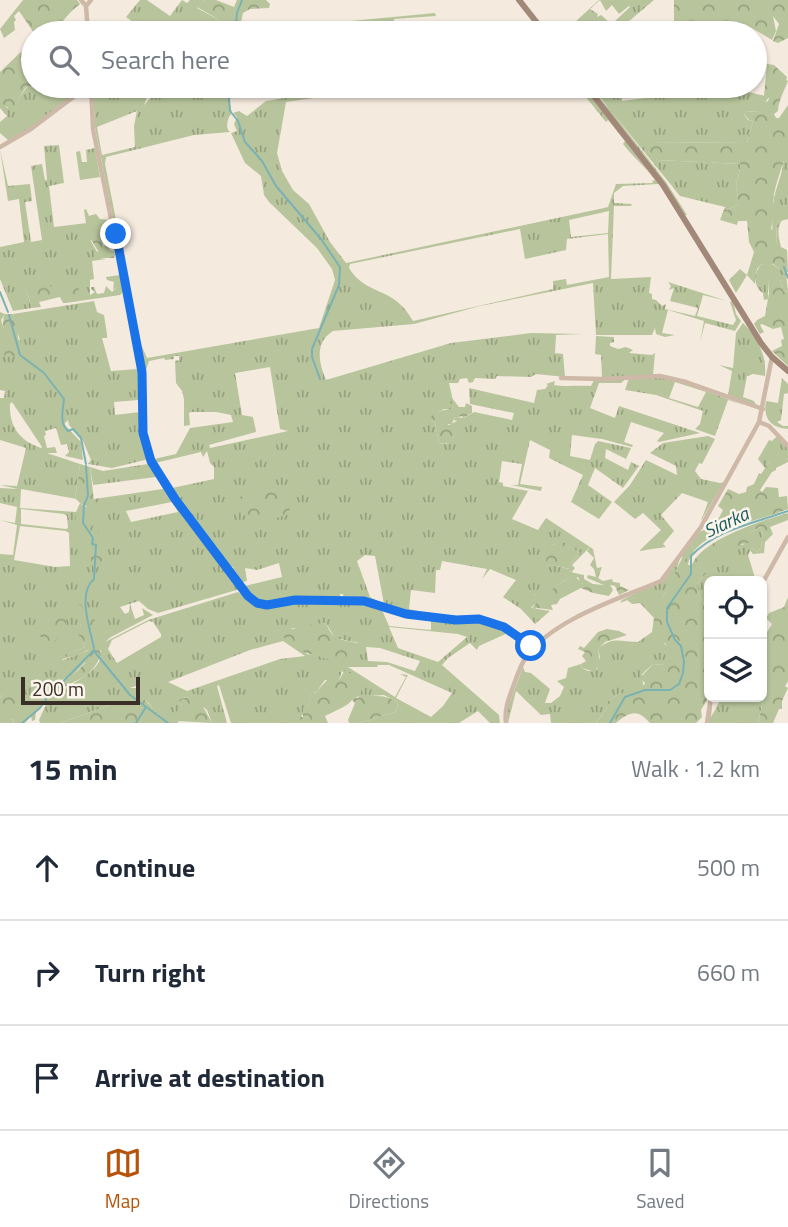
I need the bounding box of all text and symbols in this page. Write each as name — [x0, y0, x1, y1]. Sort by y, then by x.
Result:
search box — [21, 21, 767, 98]
text: Search here — [101, 40, 230, 79]
icon: search — [45, 41, 83, 79]
route end — [100, 218, 131, 249]
water label: Siarka — [699, 498, 754, 545]
map controls — [704, 576, 767, 702]
button: locate — [704, 576, 767, 639]
route start — [515, 630, 546, 661]
button: layers — [704, 639, 767, 702]
scale bar — [21, 674, 140, 706]
text: 200 m — [32, 674, 84, 703]
text: 15 min — [28, 746, 118, 792]
text: Walk · 1.2 km — [631, 751, 760, 786]
text: Continue — [95, 848, 195, 887]
icon: ahead — [28, 849, 66, 887]
text: 500 m — [697, 850, 760, 885]
text: Turn right — [95, 953, 206, 992]
icon: right — [28, 954, 66, 992]
text: 660 m — [697, 955, 760, 990]
text: Arrive at destination — [95, 1058, 325, 1097]
icon: arrive — [28, 1059, 66, 1097]
tab: Map — [104, 1144, 142, 1215]
tab: Directions — [349, 1144, 429, 1215]
tab: Saved — [636, 1144, 684, 1215]

